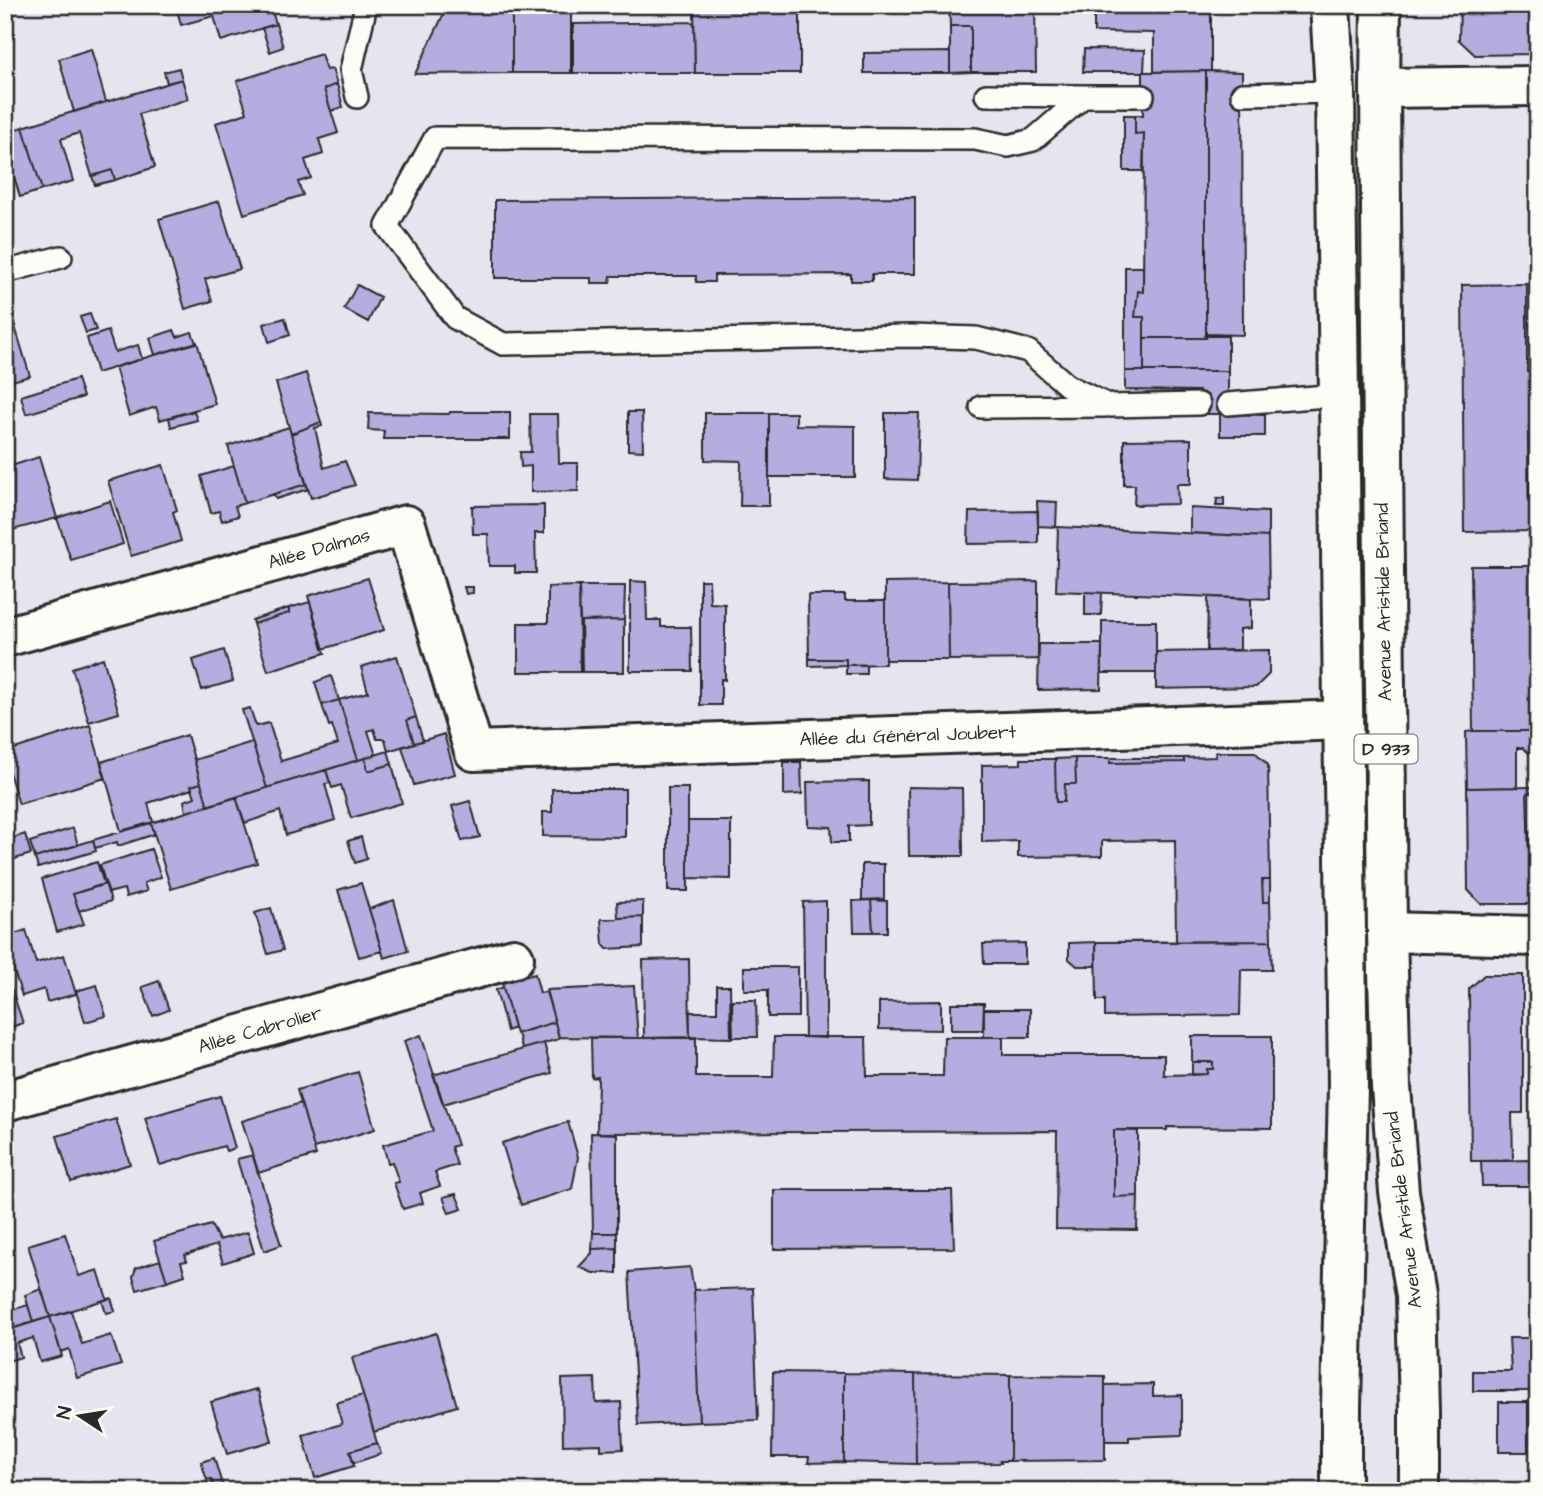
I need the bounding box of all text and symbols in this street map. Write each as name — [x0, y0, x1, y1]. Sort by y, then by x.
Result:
street label: Avenue Aristide Briand — [1369, 502, 1399, 701]
street label: Allée Dalmas — [265, 522, 373, 576]
street label: Allée du Général Joubert — [799, 719, 1017, 753]
road number: D 933 — [1354, 734, 1418, 764]
street label: Allée Cabrolier — [195, 999, 326, 1061]
street label: Avenue Aristide Briand — [1378, 1110, 1429, 1310]
north arrow — [46, 1380, 116, 1450]
text: N — [50, 1404, 79, 1421]

